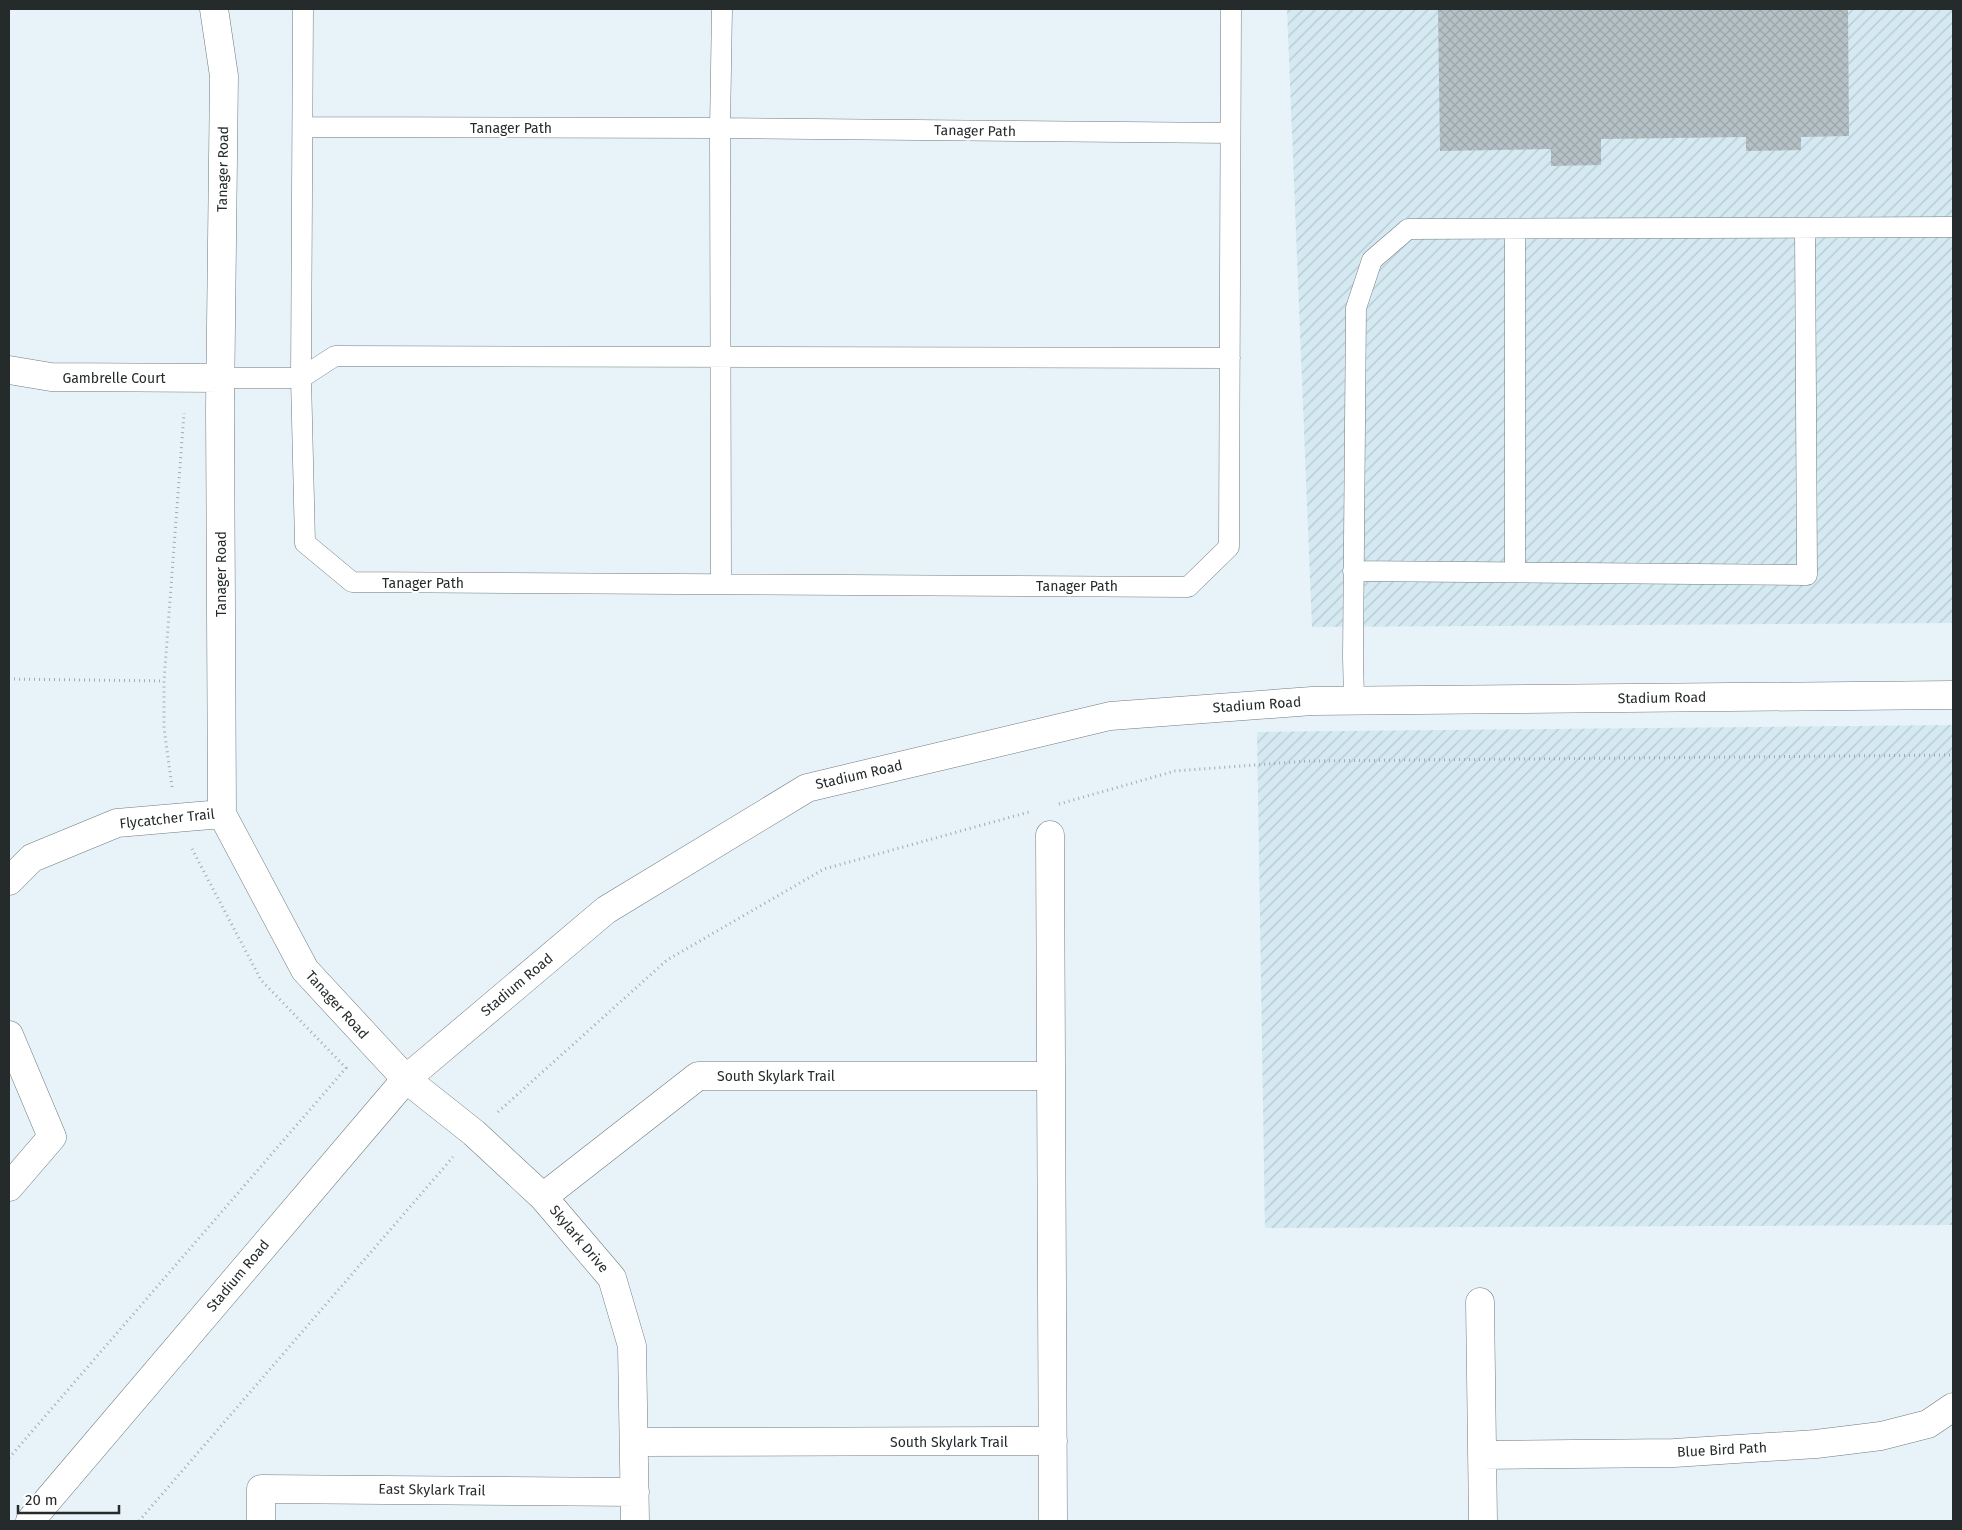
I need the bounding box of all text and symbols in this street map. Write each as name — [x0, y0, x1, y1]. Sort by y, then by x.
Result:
street label: Tanager Path — [470, 120, 552, 137]
street label: Tanager Path — [934, 122, 1016, 140]
street label: Tanager Road — [214, 126, 232, 212]
street label: Gambrelle Court — [62, 370, 167, 387]
street label: Tanager Road — [213, 531, 230, 617]
street label: Tanager Path — [382, 575, 464, 592]
street label: Tanager Path — [1036, 578, 1118, 595]
street label: Stadium Road — [1618, 689, 1706, 707]
street label: Stadium Road — [1212, 693, 1302, 717]
street label: Stadium Road — [814, 757, 904, 793]
street label: Flycatcher Trail — [119, 806, 215, 832]
street label: Stadium Road — [478, 950, 556, 1020]
street label: Tanager Road — [302, 967, 372, 1043]
street label: South Skylark Trail — [717, 1068, 835, 1085]
street label: Skylark Drive — [546, 1202, 612, 1276]
street label: Stadium Road — [203, 1237, 273, 1315]
street label: South Skylark Trail — [890, 1434, 1008, 1451]
street label: Blue Bird Path — [1677, 1439, 1767, 1461]
street label: East Skylark Trail — [378, 1481, 486, 1499]
scale bar — [18, 1482, 119, 1514]
text: 20 m — [25, 1491, 58, 1509]

